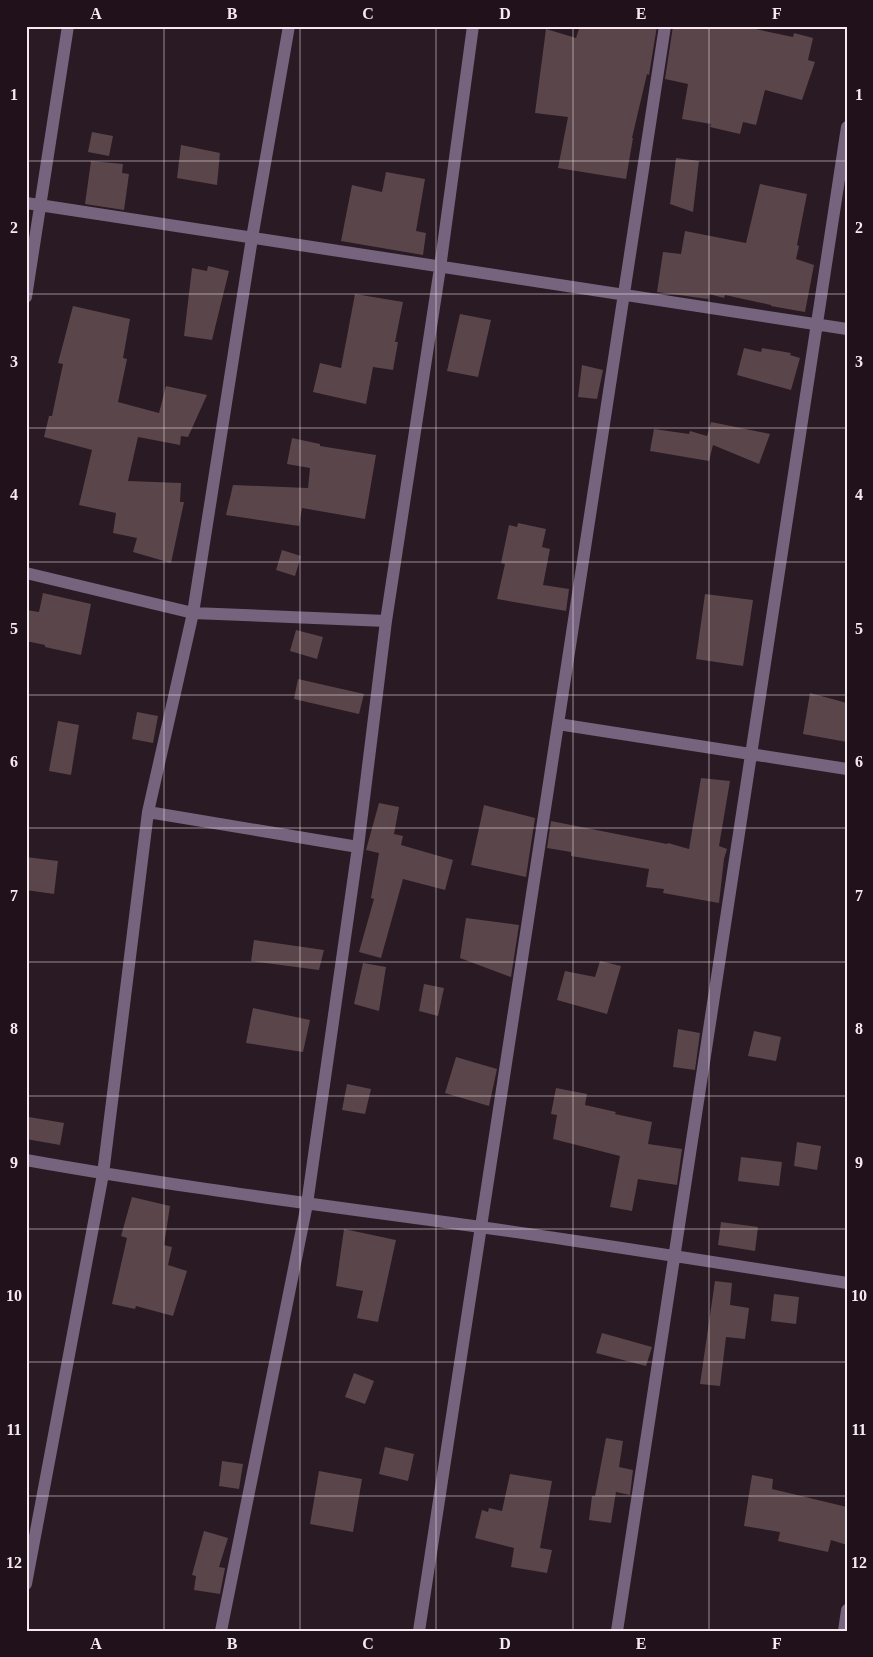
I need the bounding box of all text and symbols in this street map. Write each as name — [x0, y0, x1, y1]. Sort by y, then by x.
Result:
text: A — [90, 5, 102, 22]
text: B — [227, 5, 238, 22]
text: C — [362, 5, 374, 22]
text: D — [499, 5, 511, 22]
text: E — [636, 5, 646, 22]
text: F — [772, 5, 782, 22]
text: 1 — [10, 86, 18, 103]
text: 1 — [855, 86, 863, 103]
text: 2 — [10, 219, 18, 236]
text: 2 — [855, 219, 863, 236]
text: 3 — [10, 353, 18, 370]
text: 3 — [855, 353, 863, 370]
text: 4 — [10, 486, 18, 503]
text: 4 — [855, 486, 863, 503]
text: 5 — [10, 620, 18, 637]
text: 5 — [855, 620, 863, 637]
text: 6 — [10, 753, 18, 770]
text: 6 — [855, 753, 863, 770]
text: 7 — [10, 887, 18, 904]
text: 7 — [855, 887, 863, 904]
text: 8 — [10, 1020, 18, 1037]
text: 8 — [855, 1020, 863, 1037]
text: 9 — [10, 1154, 18, 1171]
text: 9 — [855, 1154, 863, 1171]
text: 10 — [6, 1287, 22, 1304]
text: 10 — [851, 1287, 867, 1304]
text: 11 — [6, 1421, 22, 1438]
text: 11 — [851, 1421, 867, 1438]
text: 12 — [6, 1554, 22, 1571]
text: 12 — [851, 1554, 867, 1571]
text: A — [90, 1635, 102, 1652]
text: B — [227, 1635, 238, 1652]
text: C — [362, 1635, 374, 1652]
text: D — [499, 1635, 511, 1652]
text: E — [636, 1635, 646, 1652]
text: F — [772, 1635, 782, 1652]

